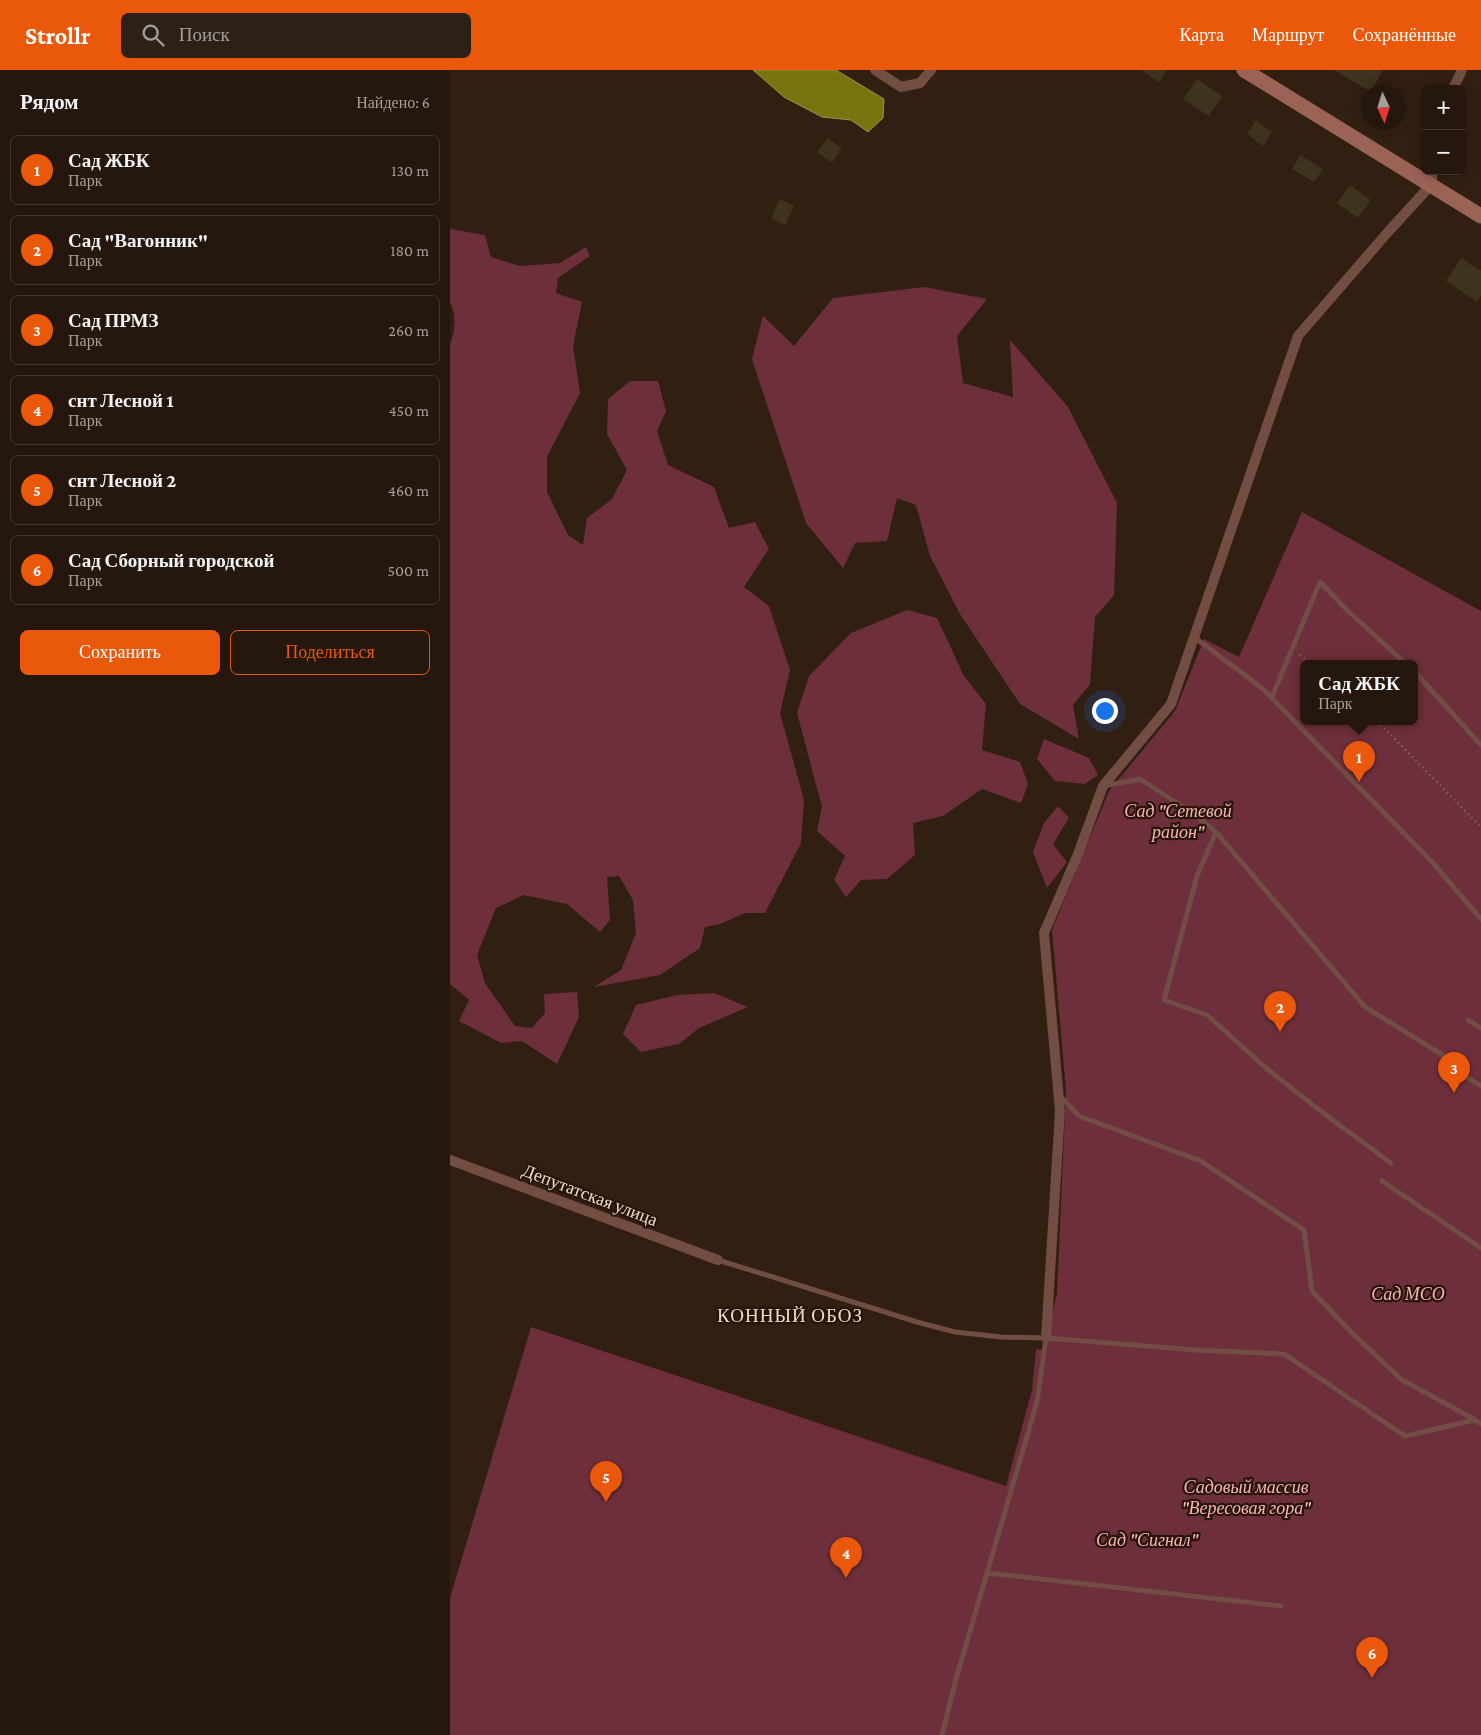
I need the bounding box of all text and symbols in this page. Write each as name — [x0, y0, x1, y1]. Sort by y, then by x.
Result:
search box — [121, 13, 471, 58]
icon: search — [139, 21, 167, 49]
text: Strollr — [25, 22, 91, 49]
text: Поиск — [179, 24, 230, 45]
text: Карта — [1179, 25, 1224, 45]
text: Маршрут — [1252, 25, 1324, 45]
text: Сохранённые — [1352, 25, 1456, 45]
north arrow — [1361, 85, 1406, 130]
map controls — [1421, 85, 1466, 175]
button: + — [1421, 85, 1466, 130]
text: Рядом — [20, 90, 79, 114]
text: Найдено: 6 — [356, 94, 430, 111]
button: − — [1421, 130, 1466, 175]
text: Сад ЖБК — [68, 150, 150, 171]
text: 1 — [34, 162, 40, 179]
text: 130 m — [391, 162, 429, 179]
text: Парк — [68, 172, 102, 189]
text: Сад "Вагонник" — [68, 230, 208, 251]
text: 2 — [33, 242, 41, 259]
text: 180 m — [390, 242, 429, 259]
text: Парк — [68, 252, 102, 269]
text: Сад ПРМЗ — [68, 310, 158, 331]
text: 3 — [33, 322, 41, 339]
text: 260 m — [388, 322, 429, 339]
text: Парк — [68, 332, 102, 349]
text: снт Лесной 1 — [68, 390, 174, 411]
text: 4 — [33, 402, 41, 419]
text: 450 m — [388, 402, 429, 419]
text: Парк — [68, 412, 102, 429]
text: снт Лесной 2 — [68, 470, 176, 491]
text: 5 — [33, 482, 41, 499]
text: 460 m — [388, 482, 429, 499]
text: Парк — [68, 492, 102, 509]
text: Сад Сборный городской — [68, 550, 275, 571]
text: 6 — [33, 562, 41, 579]
text: 500 m — [388, 562, 429, 579]
text: Парк — [68, 572, 102, 589]
button: Сохранить — [20, 630, 220, 675]
button: Поделиться — [230, 630, 430, 675]
popup — [1300, 660, 1418, 725]
text: Сад ЖБК — [1318, 673, 1400, 694]
text: Парк — [1318, 695, 1353, 712]
your location — [1092, 698, 1118, 724]
pin: 1 — [1343, 741, 1375, 782]
park label: Сад "Сетевой район" — [1124, 801, 1232, 842]
pin: 2 — [1264, 991, 1296, 1032]
pin: 3 — [1438, 1052, 1470, 1093]
street label: Депутатская улица — [519, 1160, 661, 1230]
park label: Сад МСО — [1371, 1284, 1445, 1304]
district label: КОННЫЙ ОБОЗ — [717, 1305, 863, 1326]
pin: 5 — [590, 1461, 622, 1502]
park label: Садовый массив "Вересовая гора" — [1181, 1477, 1311, 1518]
park label: Сад "Сигнал" — [1096, 1530, 1199, 1550]
pin: 4 — [830, 1537, 862, 1578]
pin: 6 — [1356, 1637, 1388, 1678]

